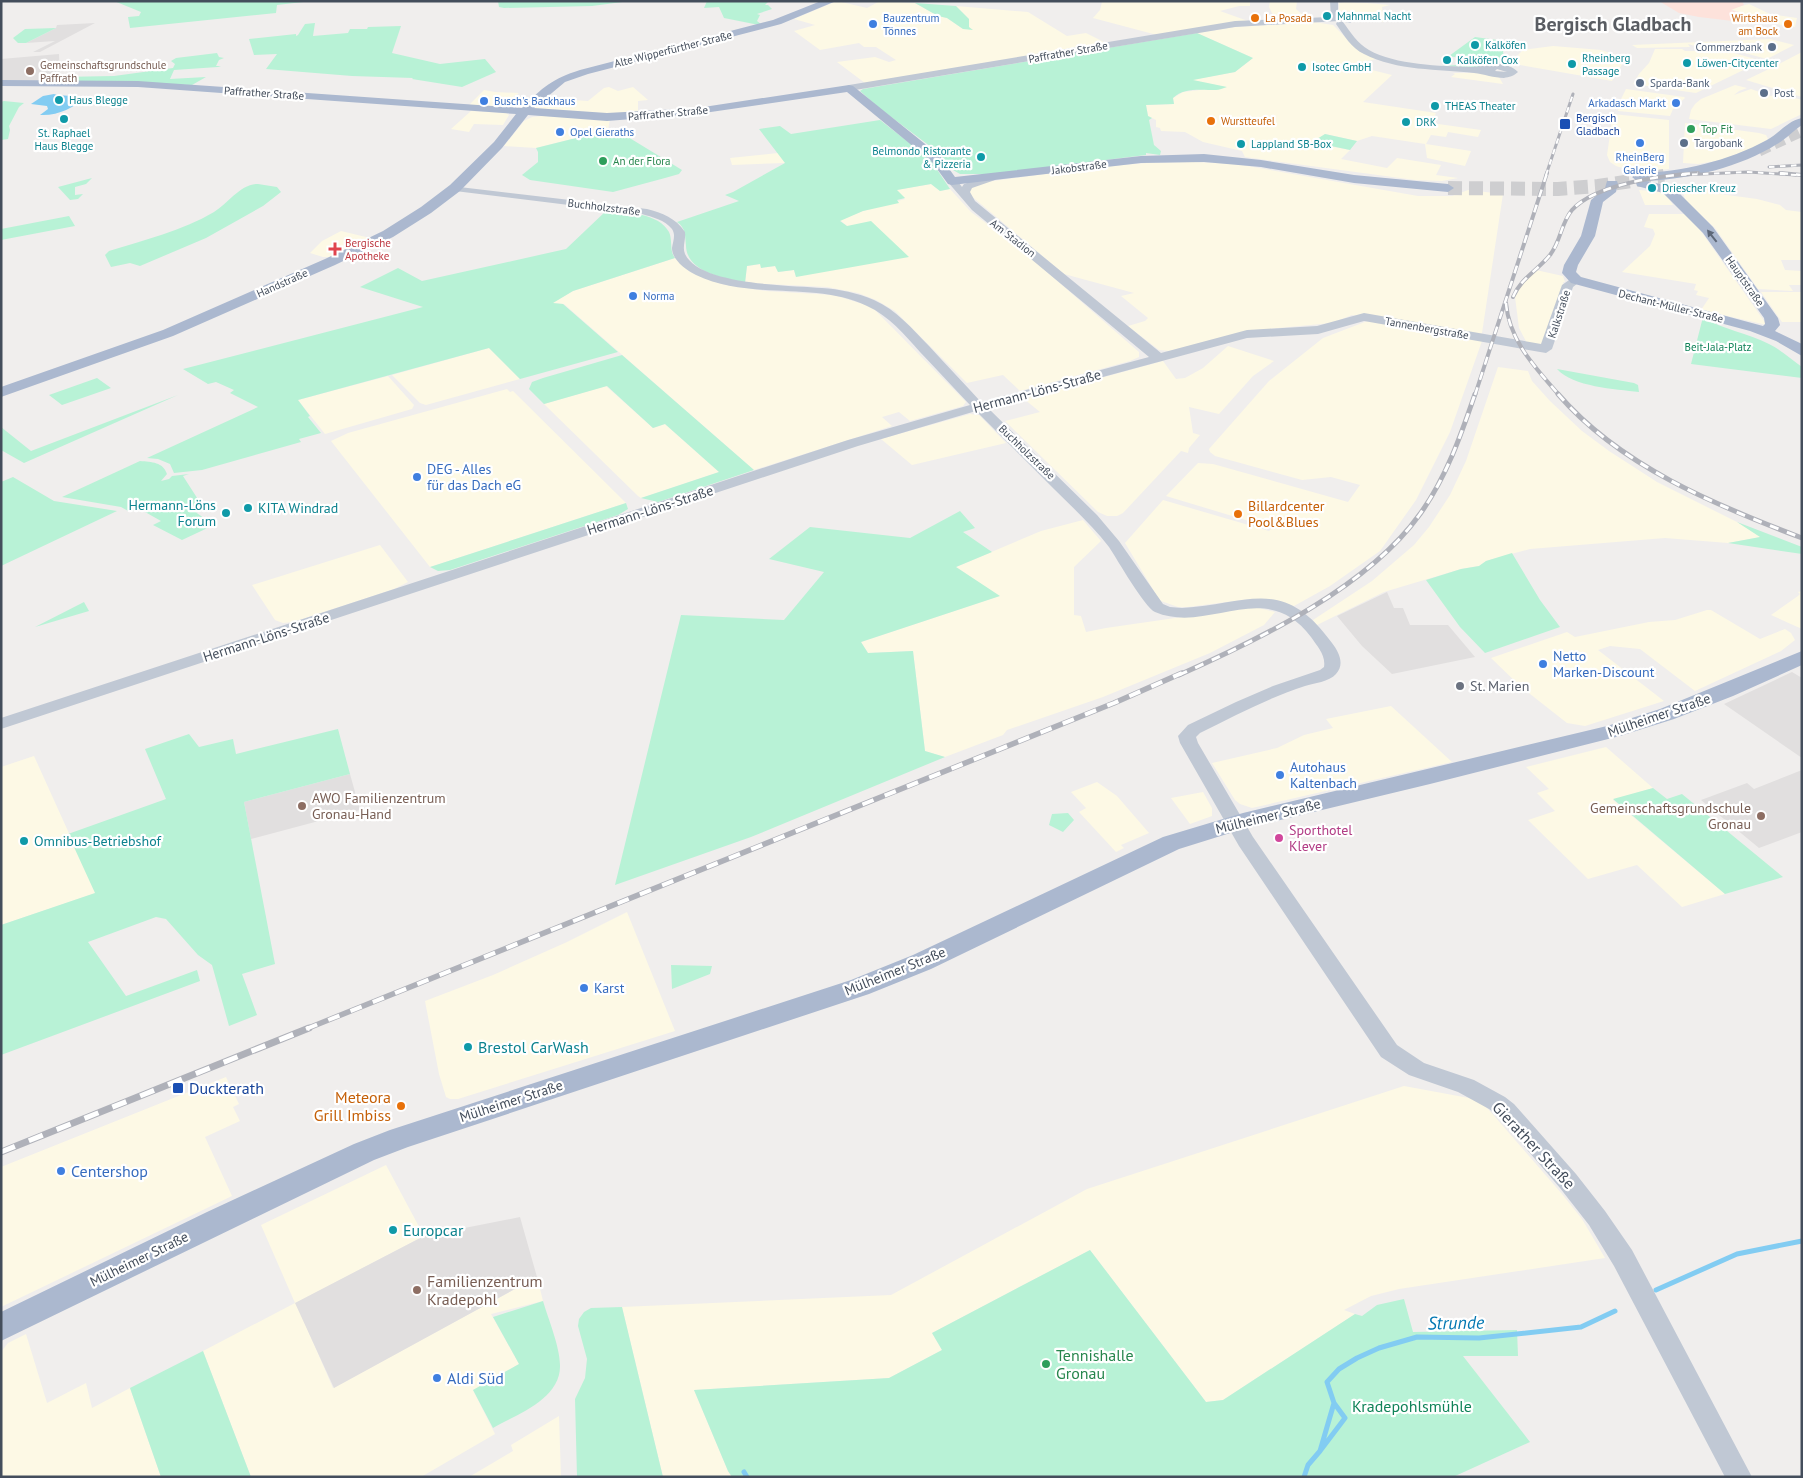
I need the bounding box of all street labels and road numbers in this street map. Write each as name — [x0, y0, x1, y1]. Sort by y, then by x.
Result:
street label: Alte Wipperfürther Straße — [612, 27, 734, 70]
street label: Paffrather Straße — [1027, 38, 1109, 66]
street label: Paffrather Straße — [223, 83, 305, 103]
street label: Paffrather Straße — [627, 102, 709, 123]
street label: Jakobstraße — [1050, 157, 1108, 177]
street label: Buchholzstraße — [567, 196, 642, 218]
street label: Am Stadion — [987, 216, 1039, 260]
street label: Hauptstraße — [1723, 253, 1768, 309]
street label: Handstraße — [254, 265, 310, 300]
street label: Dechant-Müller-Straße — [1617, 286, 1725, 326]
street label: Kalkstraße — [1545, 288, 1574, 340]
street label: Tannenbergstraße — [1384, 314, 1470, 342]
street label: Hermann-Löns-Straße — [971, 365, 1103, 417]
street label: Buchholzstraße — [996, 422, 1058, 483]
street label: Hermann-Löns-Straße — [585, 481, 715, 539]
street label: Hermann-Löns-Straße — [201, 608, 331, 666]
street label: Mülheimer Straße — [1605, 689, 1713, 741]
street label: Mülheimer Straße — [1214, 794, 1322, 838]
street label: Mülheimer Straße — [842, 943, 948, 999]
street label: Mülheimer Straße — [457, 1076, 565, 1126]
street label: Gierather Straße — [1488, 1097, 1580, 1193]
street label: Mülheimer Straße — [87, 1227, 191, 1291]

